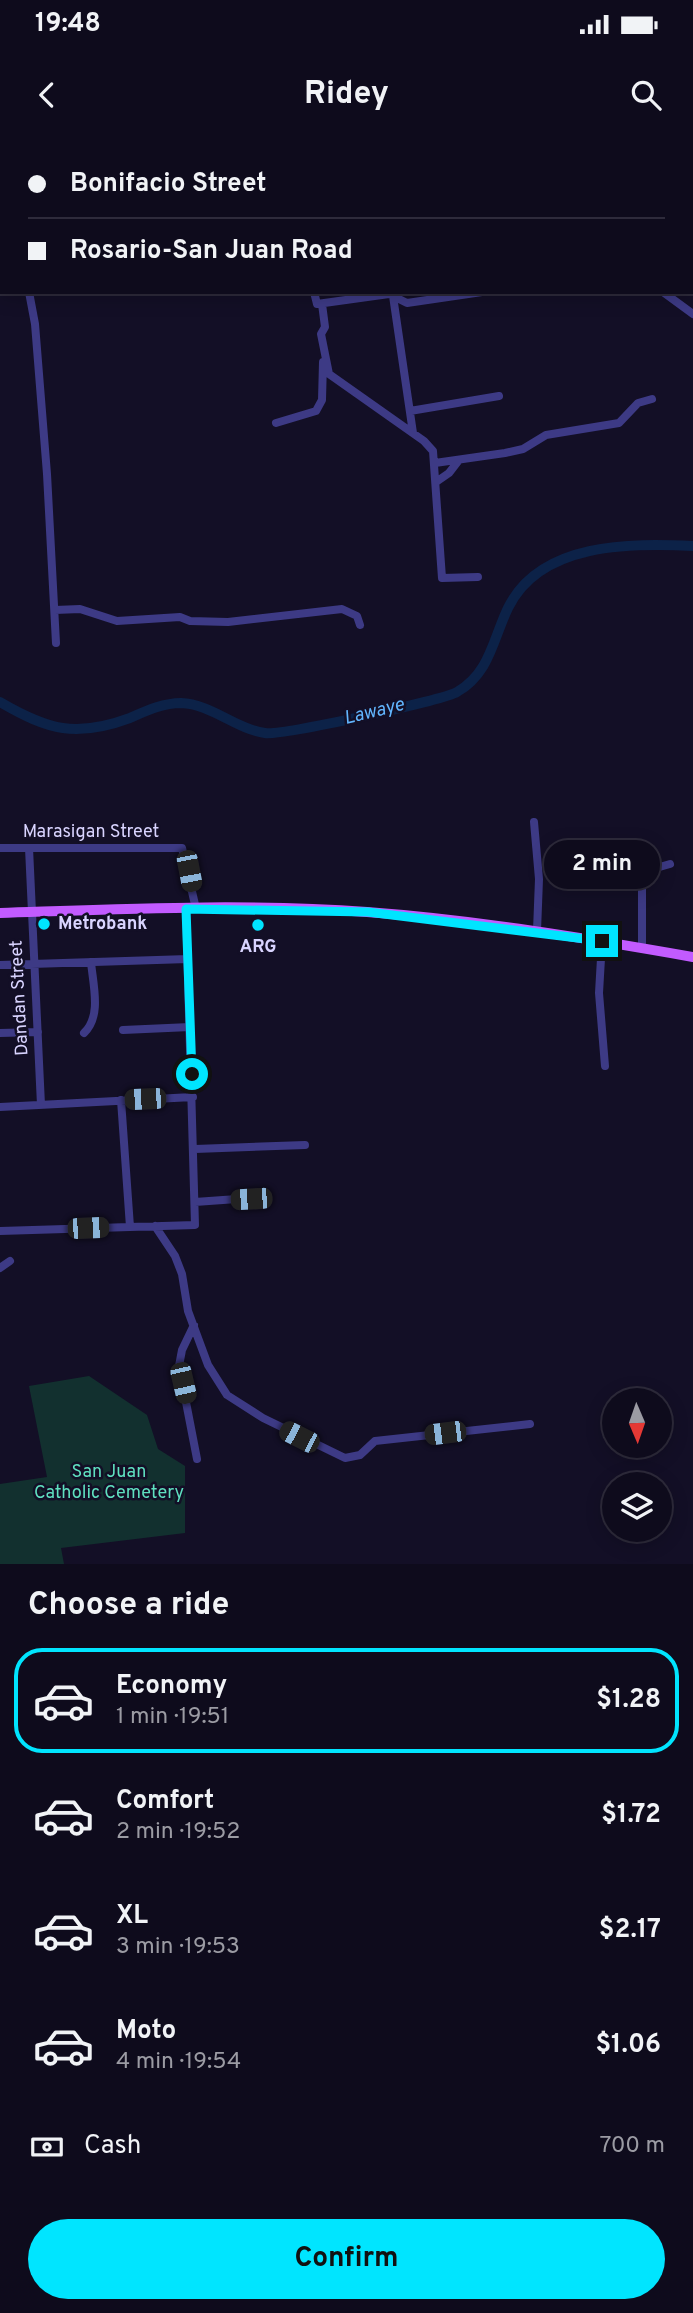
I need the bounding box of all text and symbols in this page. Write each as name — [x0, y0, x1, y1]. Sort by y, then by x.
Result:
text: 19:48 — [35, 8, 101, 41]
text: Ridey — [304, 75, 389, 115]
icon: back — [28, 76, 66, 114]
icon: search — [627, 76, 665, 114]
text: Bonifacio Street — [70, 168, 266, 201]
text: Rosario-San Juan Road — [70, 235, 353, 268]
water label: Lawaye — [341, 693, 407, 731]
street label: Marasigan Street — [23, 821, 159, 844]
callout: 2 min — [544, 840, 660, 888]
car — [175, 848, 204, 894]
text: 2 min — [572, 850, 632, 879]
place label: Metrobank — [58, 913, 147, 936]
marker: Metrobank — [36, 916, 52, 932]
marker: ARG — [250, 917, 266, 933]
route end — [586, 925, 618, 957]
place label: ARG — [239, 936, 277, 959]
street label: Dandan Street — [5, 940, 35, 1056]
route start — [176, 1058, 208, 1090]
car — [124, 1088, 167, 1110]
car — [230, 1187, 273, 1211]
car — [67, 1217, 110, 1239]
car — [169, 1360, 198, 1406]
north arrow — [602, 1388, 672, 1458]
map controls — [602, 1388, 672, 1542]
car — [276, 1418, 323, 1456]
car — [423, 1420, 468, 1446]
park label: San Juan Catholic Cemetery — [34, 1461, 184, 1505]
button: layers — [602, 1472, 672, 1542]
text: Choose a ride — [28, 1586, 229, 1626]
icon: car — [32, 1669, 95, 1732]
text: Economy — [116, 1670, 227, 1703]
text: $1.28 — [596, 1684, 661, 1717]
text: 1 min · 19:51 — [116, 1703, 229, 1732]
icon: car — [32, 1784, 95, 1847]
text: Comfort — [116, 1785, 214, 1818]
text: $1.72 — [601, 1799, 661, 1832]
text: 2 min · 19:52 — [116, 1818, 240, 1847]
icon: car — [32, 1899, 95, 1962]
text: XL — [116, 1900, 148, 1933]
text: $2.17 — [599, 1914, 661, 1947]
text: 3 min · 19:53 — [116, 1933, 240, 1962]
icon: car — [32, 2014, 95, 2077]
text: Moto — [116, 2015, 176, 2048]
text: $1.06 — [595, 2029, 661, 2062]
text: 4 min · 19:54 — [116, 2048, 241, 2077]
icon: cash — [28, 2128, 66, 2166]
text: Cash — [84, 2130, 141, 2163]
text: 700 m — [599, 2132, 665, 2161]
button: Confirm — [28, 2219, 665, 2299]

